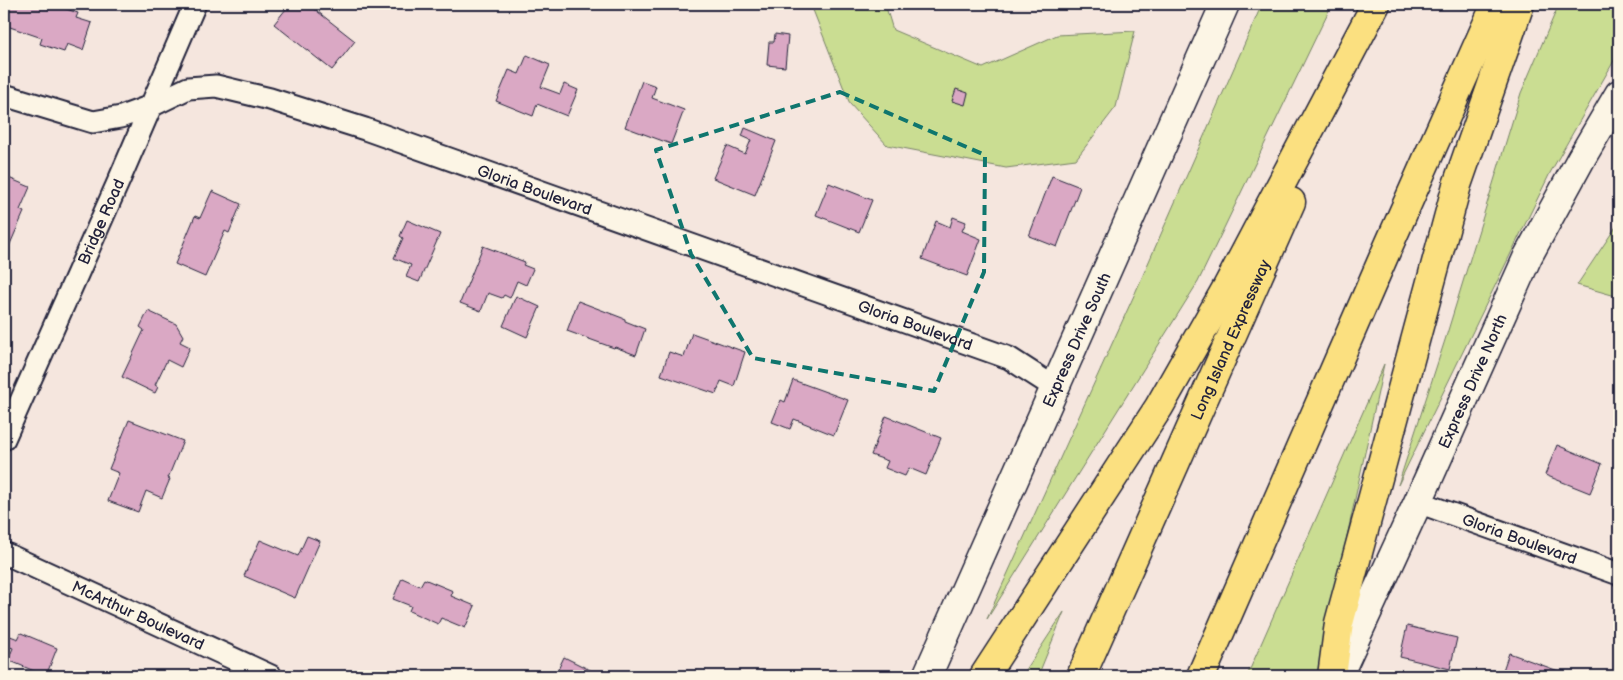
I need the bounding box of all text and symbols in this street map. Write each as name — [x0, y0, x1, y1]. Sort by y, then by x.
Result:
street label: Gloria Boulevard — [474, 162, 594, 220]
street label: Bridge Road — [75, 176, 129, 268]
street label: Long Island Expressway — [1188, 256, 1276, 423]
street label: Express Drive South — [1039, 270, 1116, 411]
street label: Gloria Boulevard — [855, 297, 975, 355]
street label: Express Drive North — [1435, 311, 1512, 452]
street label: Gloria Boulevard — [1459, 511, 1579, 569]
street label: McArthur Boulevard — [69, 578, 207, 655]

